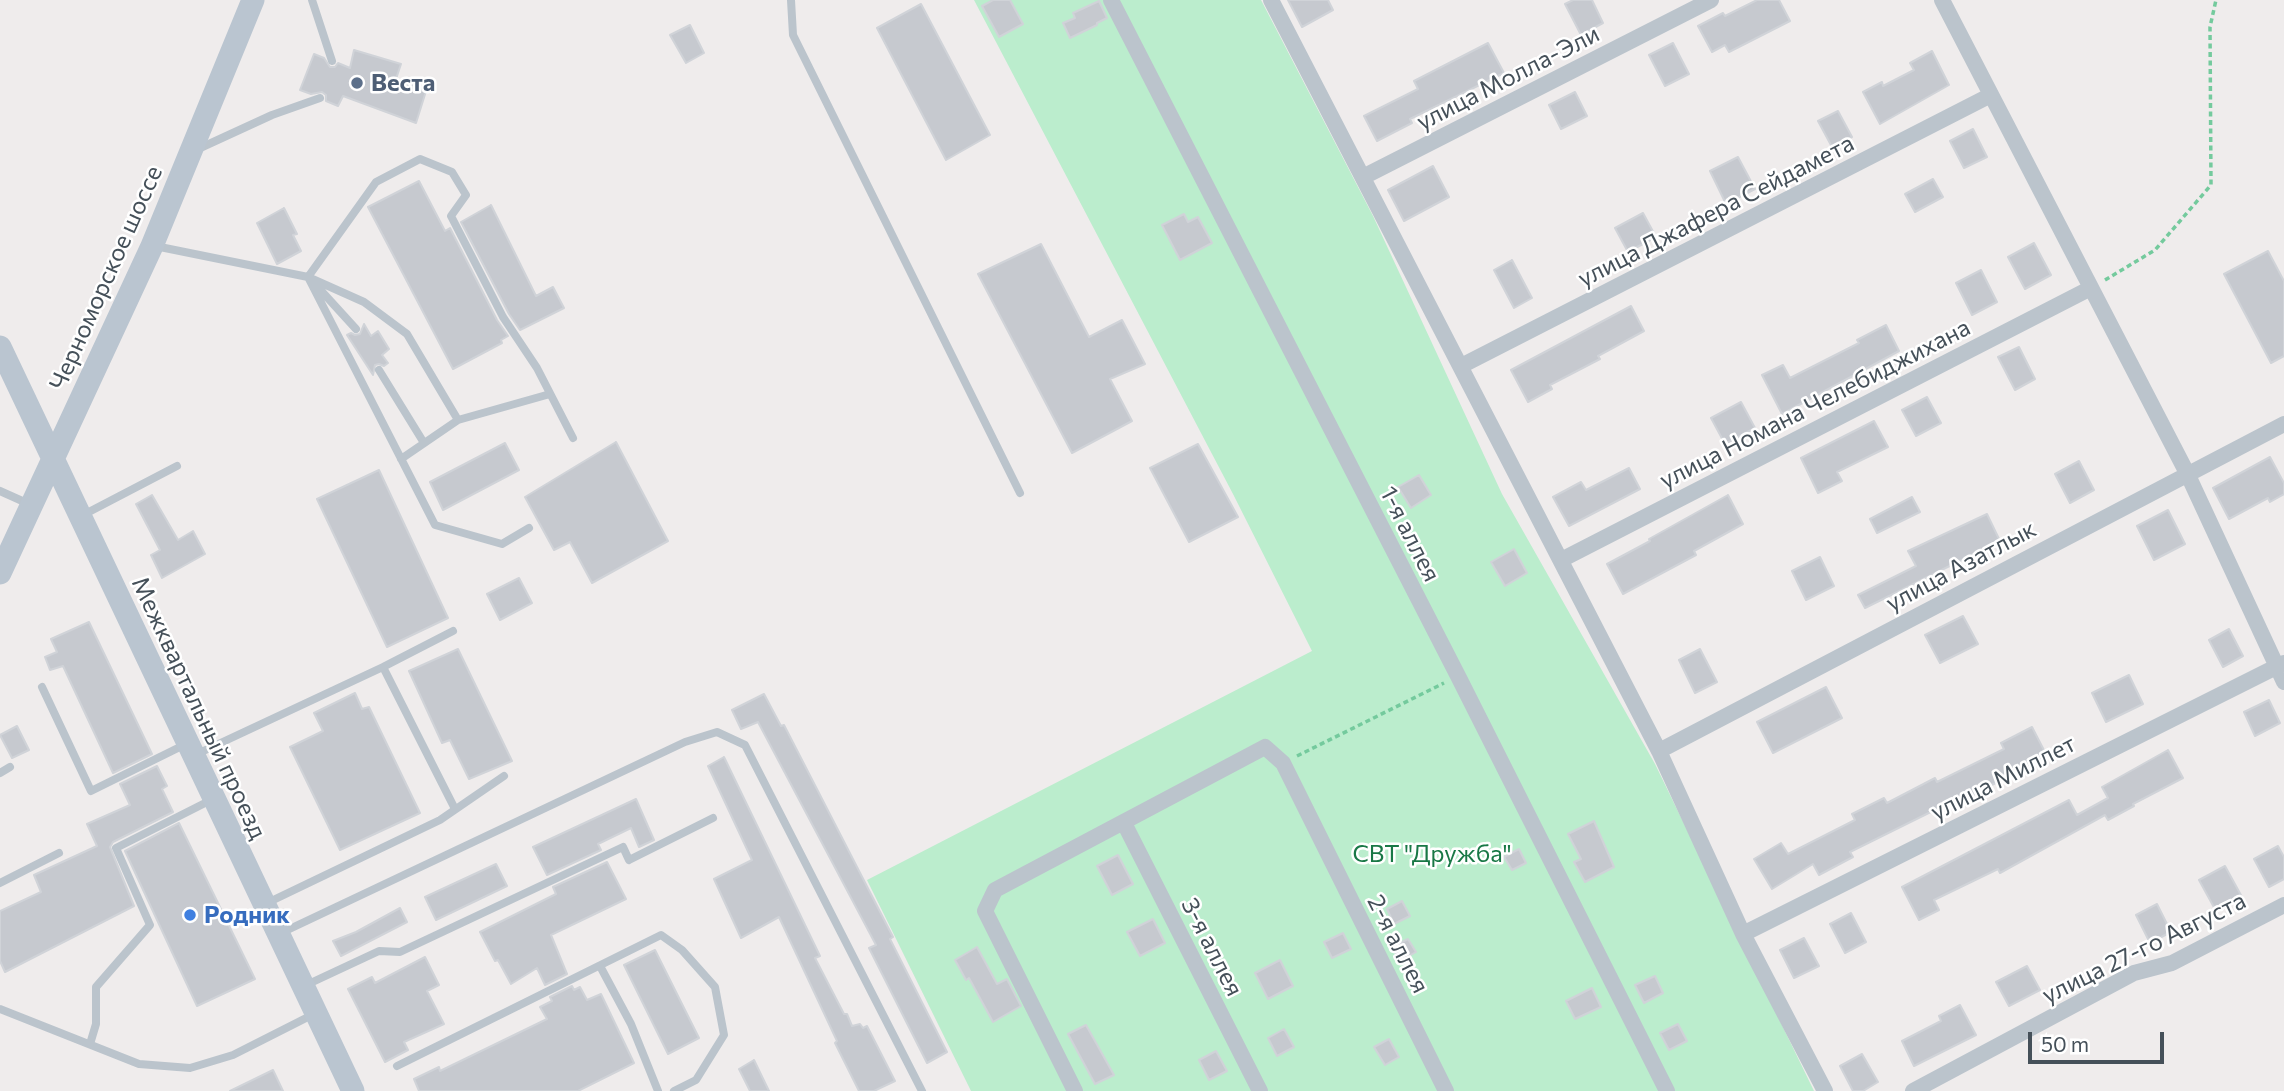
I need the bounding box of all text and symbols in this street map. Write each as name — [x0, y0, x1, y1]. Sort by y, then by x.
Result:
street label: улица Молла-Эли — [1412, 19, 1604, 137]
place label: Веста — [371, 69, 435, 97]
marker: Веста — [349, 75, 365, 91]
street label: улица Джафера Сейдамета — [1573, 129, 1859, 293]
street label: Черноморское шоссе — [43, 161, 169, 395]
street label: улица Номана Челебиджихана — [1655, 313, 1975, 495]
street label: 1-я аллея — [1374, 482, 1446, 586]
street label: улица Азатлык — [1881, 514, 2041, 618]
street label: Межквартальный проезд — [125, 572, 273, 844]
street label: улица Миллет — [1926, 729, 2080, 827]
park label: СВТ "Дружба" — [1352, 840, 1512, 868]
street label: улица 27-го Августа — [2037, 886, 2251, 1010]
street label: 2-я аллея — [1361, 890, 1435, 998]
street label: 3-я аллея — [1175, 893, 1249, 1001]
place label: Родник — [204, 901, 290, 929]
marker: Родник — [182, 907, 198, 923]
scale bar — [2032, 1018, 2168, 1062]
text: 50 m — [2041, 1031, 2089, 1056]

